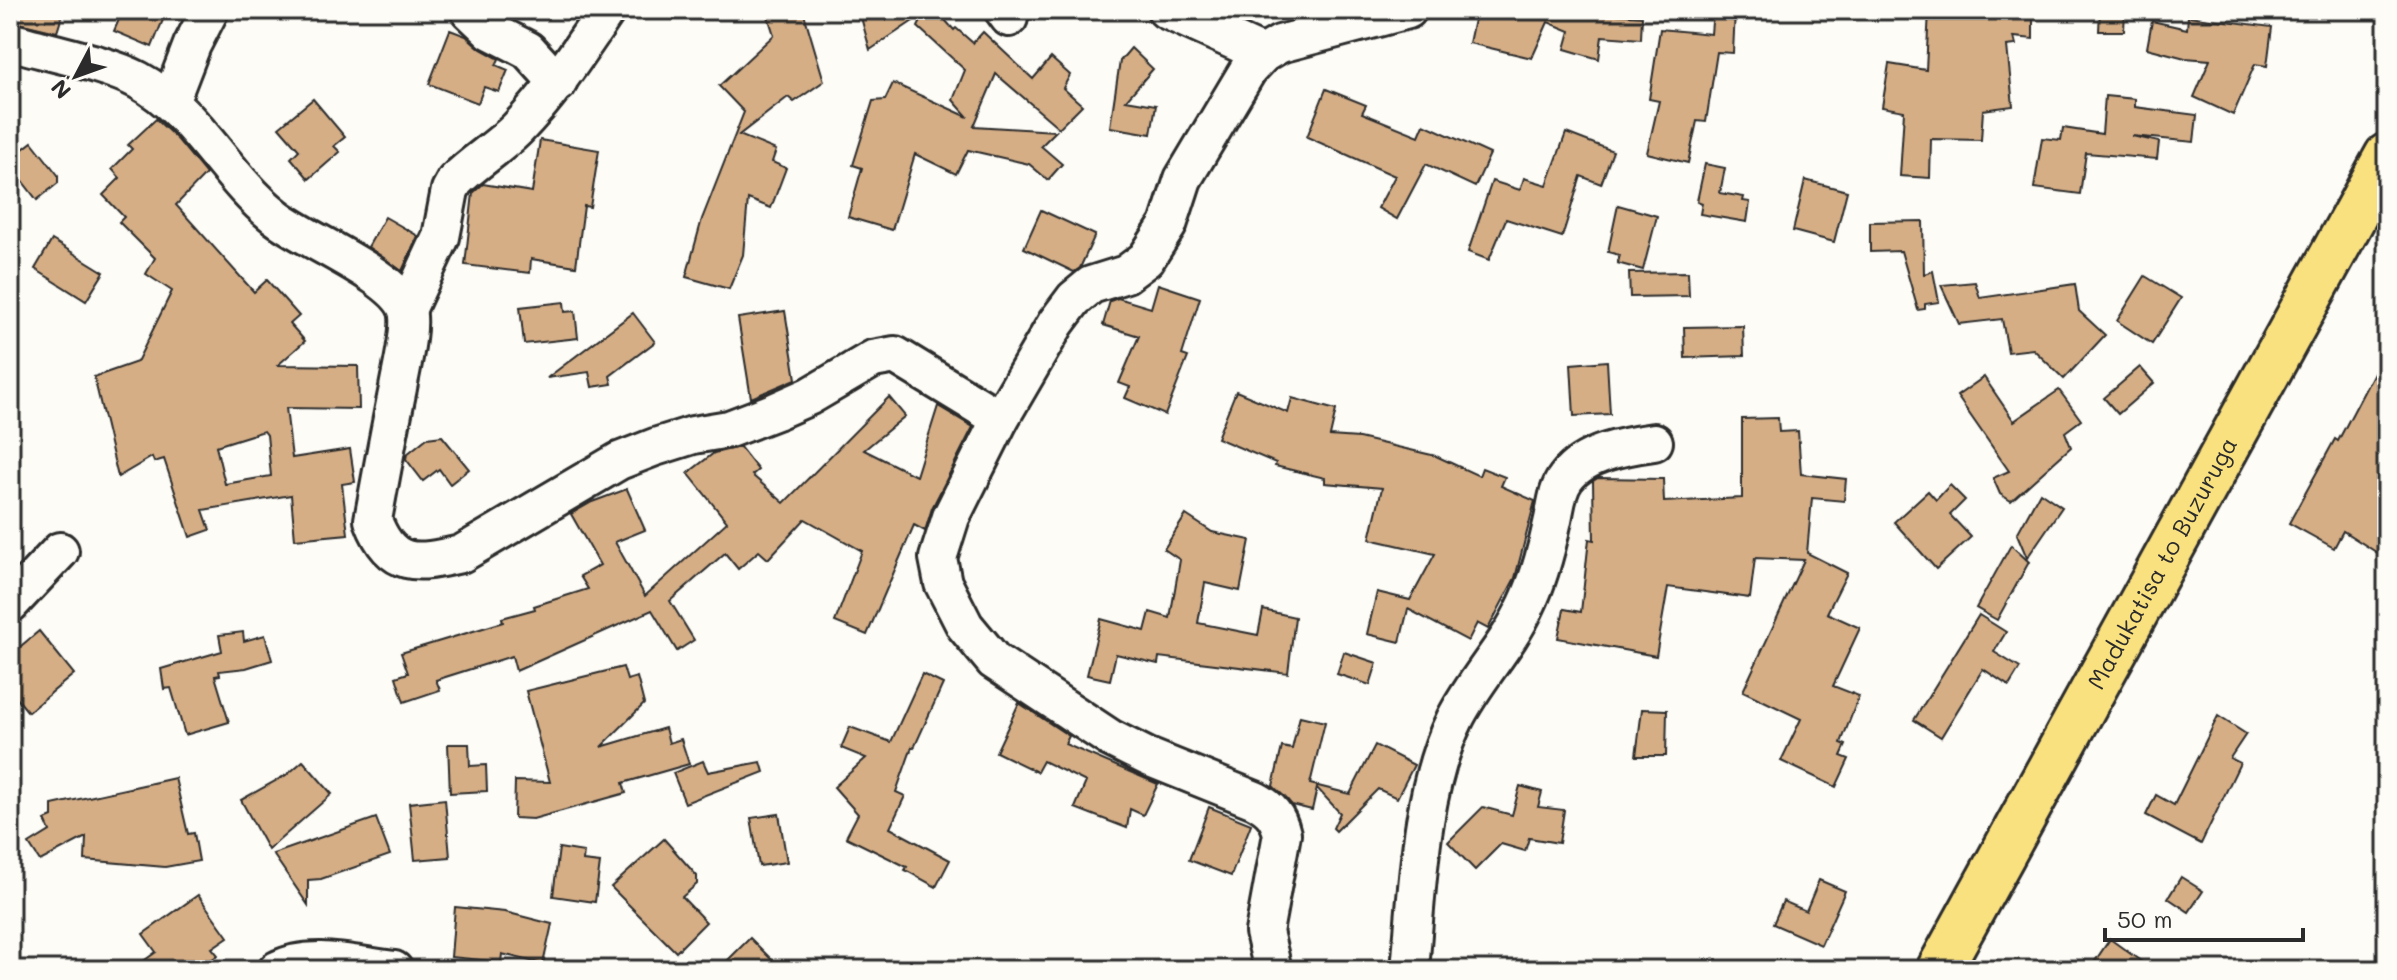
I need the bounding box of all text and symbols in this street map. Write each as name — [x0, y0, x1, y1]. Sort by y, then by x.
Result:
north arrow — [36, 36, 116, 116]
text: N — [44, 74, 77, 105]
street label: Madukatisa to Buzuruga — [2079, 431, 2243, 694]
scale bar — [2105, 892, 2303, 942]
text: 50 m — [2117, 903, 2173, 934]

